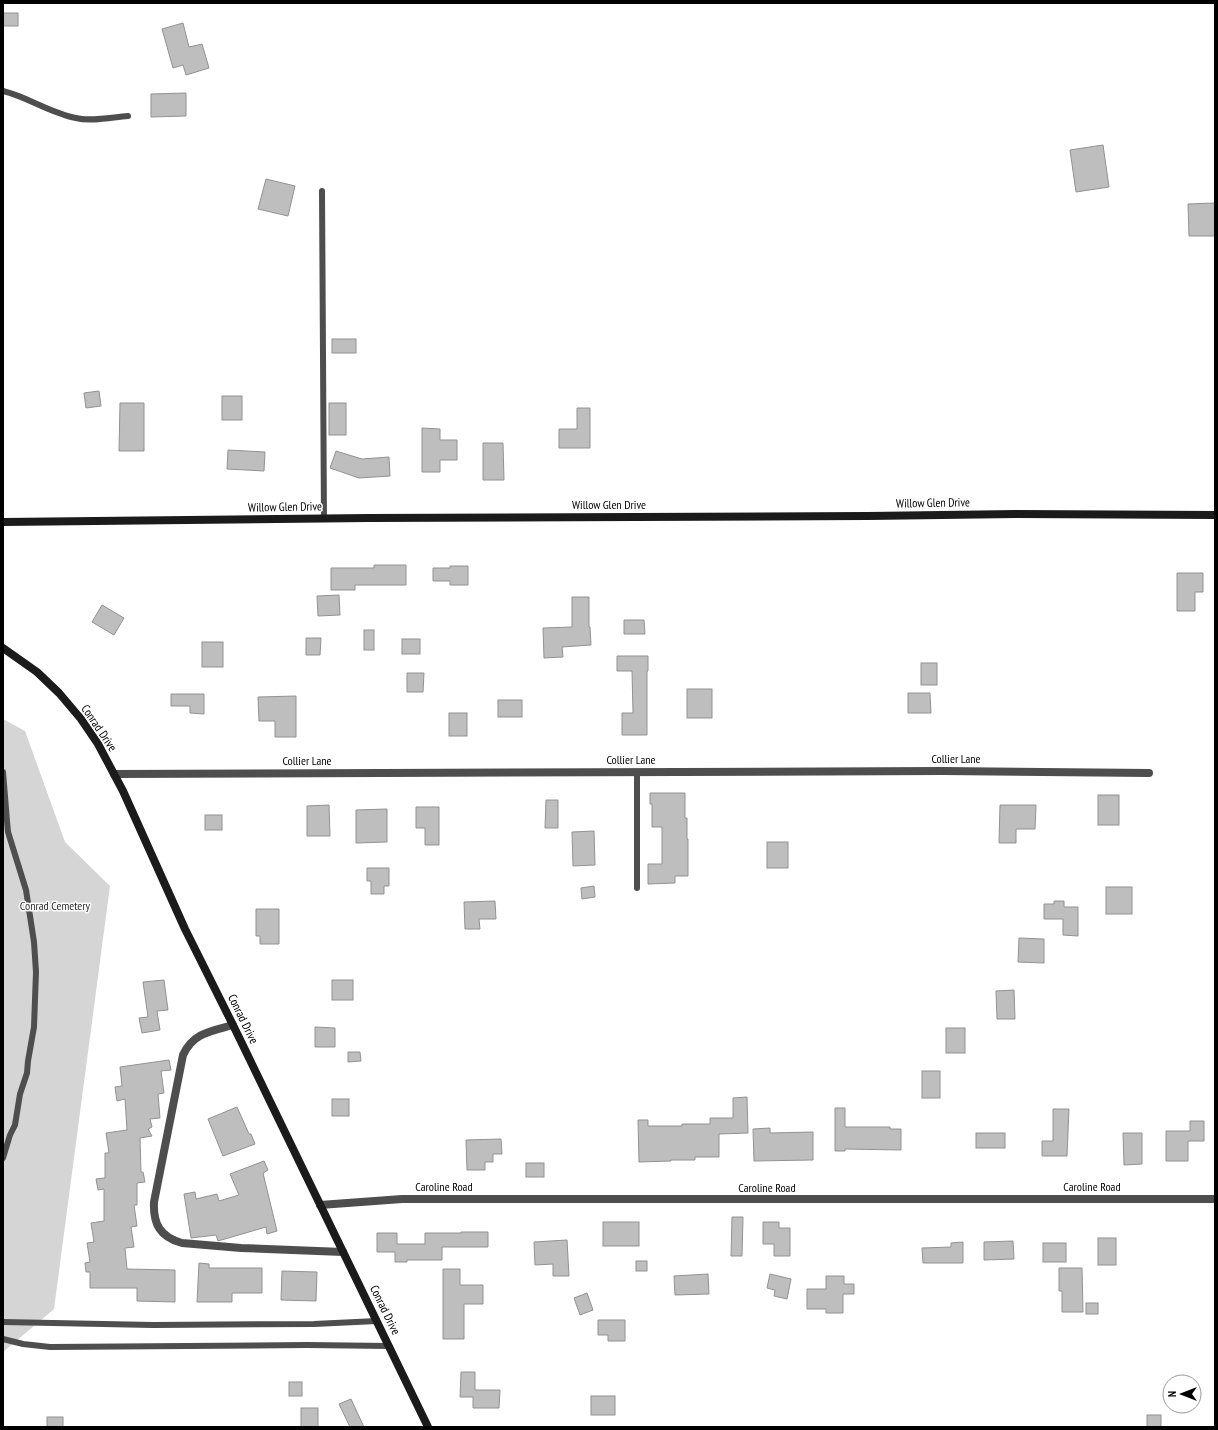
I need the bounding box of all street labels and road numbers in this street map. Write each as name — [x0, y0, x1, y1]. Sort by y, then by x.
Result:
street label: Willow Glen Drive — [896, 494, 970, 511]
street label: Willow Glen Drive — [572, 497, 646, 512]
street label: Willow Glen Drive — [248, 498, 322, 515]
street label: Conrad Drive — [78, 701, 121, 754]
street label: Collier Lane — [931, 751, 981, 766]
street label: Collier Lane — [606, 752, 656, 767]
street label: Collier Lane — [282, 753, 332, 768]
street label: Conrad Drive — [225, 992, 262, 1046]
street label: Caroline Road — [415, 1179, 473, 1194]
street label: Caroline Road — [1063, 1179, 1121, 1194]
street label: Caroline Road — [738, 1180, 796, 1195]
street label: Conrad Drive — [367, 1283, 404, 1337]

